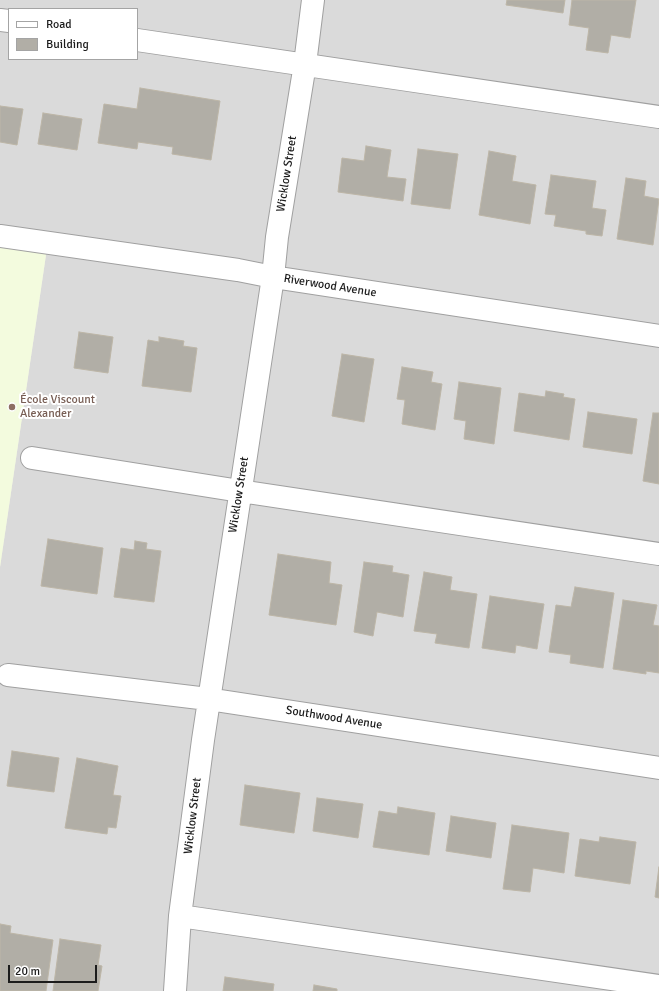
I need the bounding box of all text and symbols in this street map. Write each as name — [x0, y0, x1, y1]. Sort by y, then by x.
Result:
legend — [8, 8, 138, 60]
text: Road — [46, 17, 72, 32]
text: Building — [46, 37, 89, 52]
street label: Wicklow Street — [274, 135, 300, 213]
street label: Riverwood Avenue — [283, 272, 377, 300]
place label: École Viscount Alexander — [20, 393, 95, 421]
marker: École Viscount Alexander — [7, 402, 17, 412]
street label: Wicklow Street — [226, 456, 252, 534]
street label: Southwood Avenue — [285, 703, 383, 733]
street label: Wicklow Street — [181, 777, 205, 855]
scale bar — [10, 957, 99, 983]
text: 20 m — [15, 964, 40, 979]

